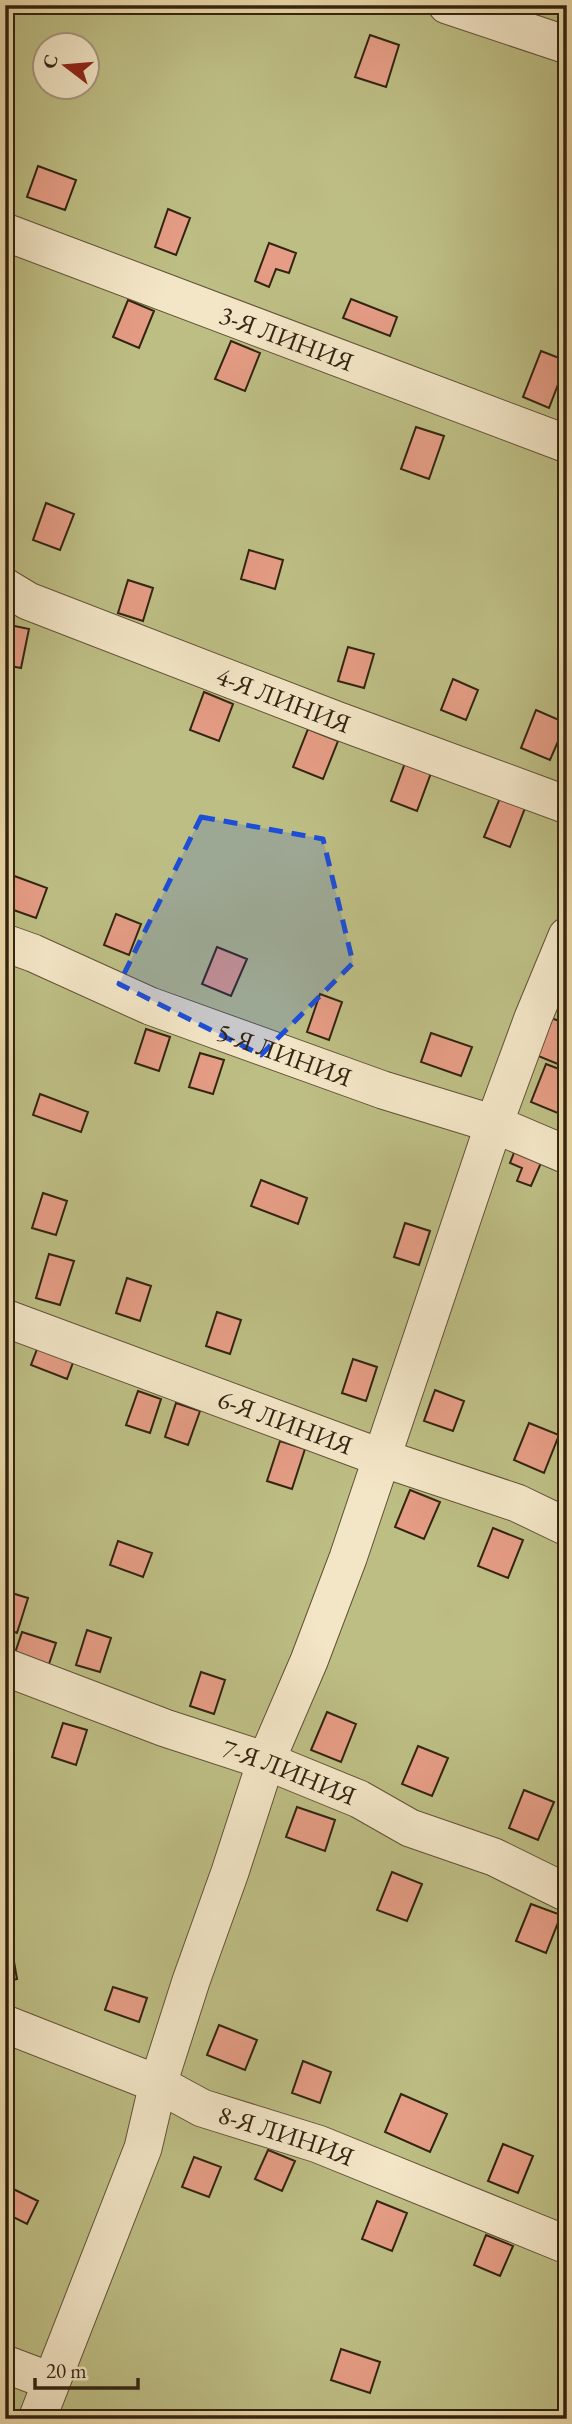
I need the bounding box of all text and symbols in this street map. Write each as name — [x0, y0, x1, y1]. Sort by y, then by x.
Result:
north arrow — [32, 32, 102, 102]
text: С — [36, 52, 64, 71]
street label: 3-Я ЛИНИЯ — [215, 297, 359, 379]
street label: 4-Я ЛИНИЯ — [212, 658, 355, 741]
street label: 5-Я ЛИНИЯ — [212, 1015, 356, 1094]
street label: 6-Я ЛИНИЯ — [213, 1382, 357, 1463]
street label: 7-Я ЛИНИЯ — [218, 1731, 361, 1813]
street label: 8-Я ЛИНИЯ — [214, 2097, 359, 2174]
scale bar — [35, 2347, 138, 2391]
text: 20 m — [46, 2357, 87, 2384]

